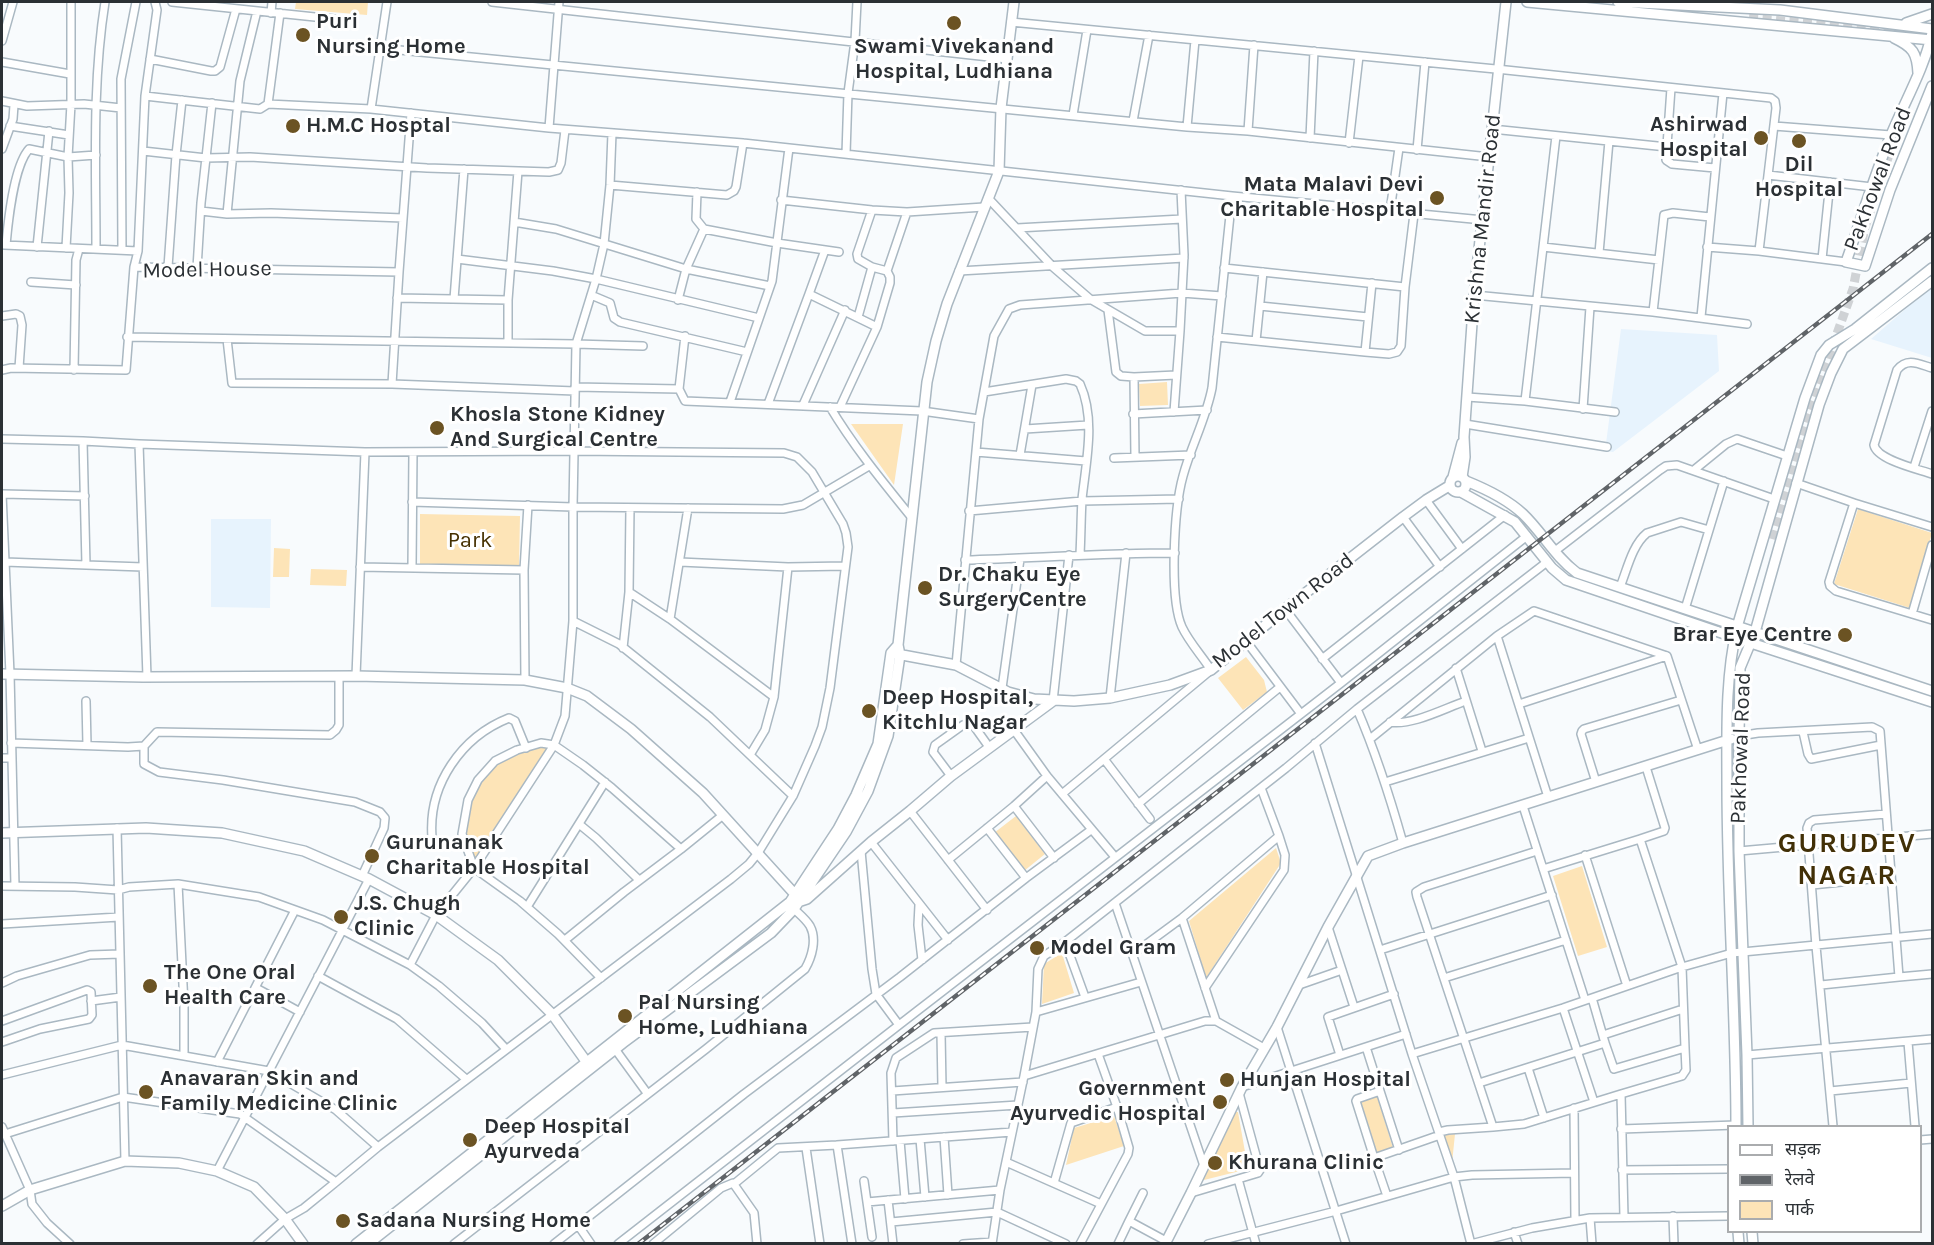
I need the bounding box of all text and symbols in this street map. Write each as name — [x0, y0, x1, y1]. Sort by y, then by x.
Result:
place label: Puri Nursing Home — [316, 9, 466, 60]
marker: Swami Vivekanand Hospital, Ludhiana — [945, 14, 963, 32]
marker: Puri Nursing Home — [294, 26, 312, 44]
place label: Swami Vivekanand Hospital, Ludhiana — [854, 34, 1054, 86]
street label: Pakhowal Road — [1838, 103, 1918, 255]
place label: Ashirwad Hospital — [1650, 112, 1748, 164]
place label: H.M.C Hosptal — [306, 113, 451, 139]
street label: Krishna Mandir Road — [1459, 113, 1507, 325]
marker: H.M.C Hosptal — [284, 117, 302, 135]
marker: Ashirwad Hospital — [1752, 129, 1770, 147]
marker: Dil Hospital — [1790, 132, 1808, 150]
place label: Dil Hospital — [1755, 152, 1843, 204]
place label: Mata Malavi Devi Charitable Hospital — [1220, 172, 1424, 224]
marker: Mata Malavi Devi Charitable Hospital — [1428, 189, 1446, 207]
street label: Model House — [142, 256, 272, 284]
place label: Khosla Stone Kidney And Surgical Centre — [450, 402, 665, 454]
marker: Khosla Stone Kidney And Surgical Centre — [428, 419, 446, 437]
park label: Park — [448, 528, 492, 554]
street label: Model Town Road — [1207, 547, 1359, 675]
place label: Dr. Chaku Eye SurgeryCentre — [938, 562, 1087, 614]
marker: Dr. Chaku Eye SurgeryCentre — [916, 579, 934, 597]
place label: Brar Eye Centre — [1673, 622, 1832, 648]
marker: Brar Eye Centre — [1836, 626, 1854, 644]
street label: Pakhowal Road — [1725, 672, 1757, 824]
place label: Deep Hospital, Kitchlu Nagar — [882, 685, 1033, 736]
marker: Deep Hospital, Kitchlu Nagar — [860, 702, 878, 720]
district label: GURUDEV NAGAR — [1778, 827, 1916, 893]
place label: Gurunanak Charitable Hospital — [386, 830, 590, 882]
marker: Gurunanak Charitable Hospital — [363, 847, 381, 865]
place label: J.S. Chugh Clinic — [354, 891, 461, 942]
marker: J.S. Chugh Clinic — [332, 908, 350, 926]
place label: Model Gram — [1050, 935, 1176, 961]
marker: Model Gram — [1028, 939, 1046, 957]
place label: The One Oral Health Care — [164, 960, 296, 1011]
marker: The One Oral Health Care — [141, 977, 159, 995]
place label: Pal Nursing Home, Ludhiana — [638, 990, 808, 1042]
marker: Pal Nursing Home, Ludhiana — [616, 1007, 634, 1025]
place label: Anavaran Skin and Family Medicine Clinic — [160, 1066, 398, 1118]
place label: Hunjan Hospital — [1240, 1067, 1411, 1093]
marker: Hunjan Hospital — [1218, 1071, 1236, 1089]
place label: Government Ayurvedic Hospital — [1010, 1076, 1206, 1128]
marker: Anavaran Skin and Family Medicine Clinic — [137, 1083, 155, 1101]
marker: Government Ayurvedic Hospital — [1211, 1093, 1229, 1111]
place label: Deep Hospital Ayurveda — [484, 1114, 630, 1166]
legend — [1727, 1125, 1922, 1233]
marker: Deep Hospital Ayurveda — [461, 1131, 479, 1149]
text: सड़क — [1785, 1138, 1821, 1160]
place label: Khurana Clinic — [1228, 1150, 1384, 1176]
marker: Khurana Clinic — [1206, 1154, 1224, 1172]
text: रेलवे — [1785, 1168, 1815, 1190]
text: पार्क — [1785, 1198, 1814, 1220]
place label: Sadana Nursing Home — [356, 1208, 591, 1234]
marker: Sadana Nursing Home — [334, 1212, 352, 1230]

